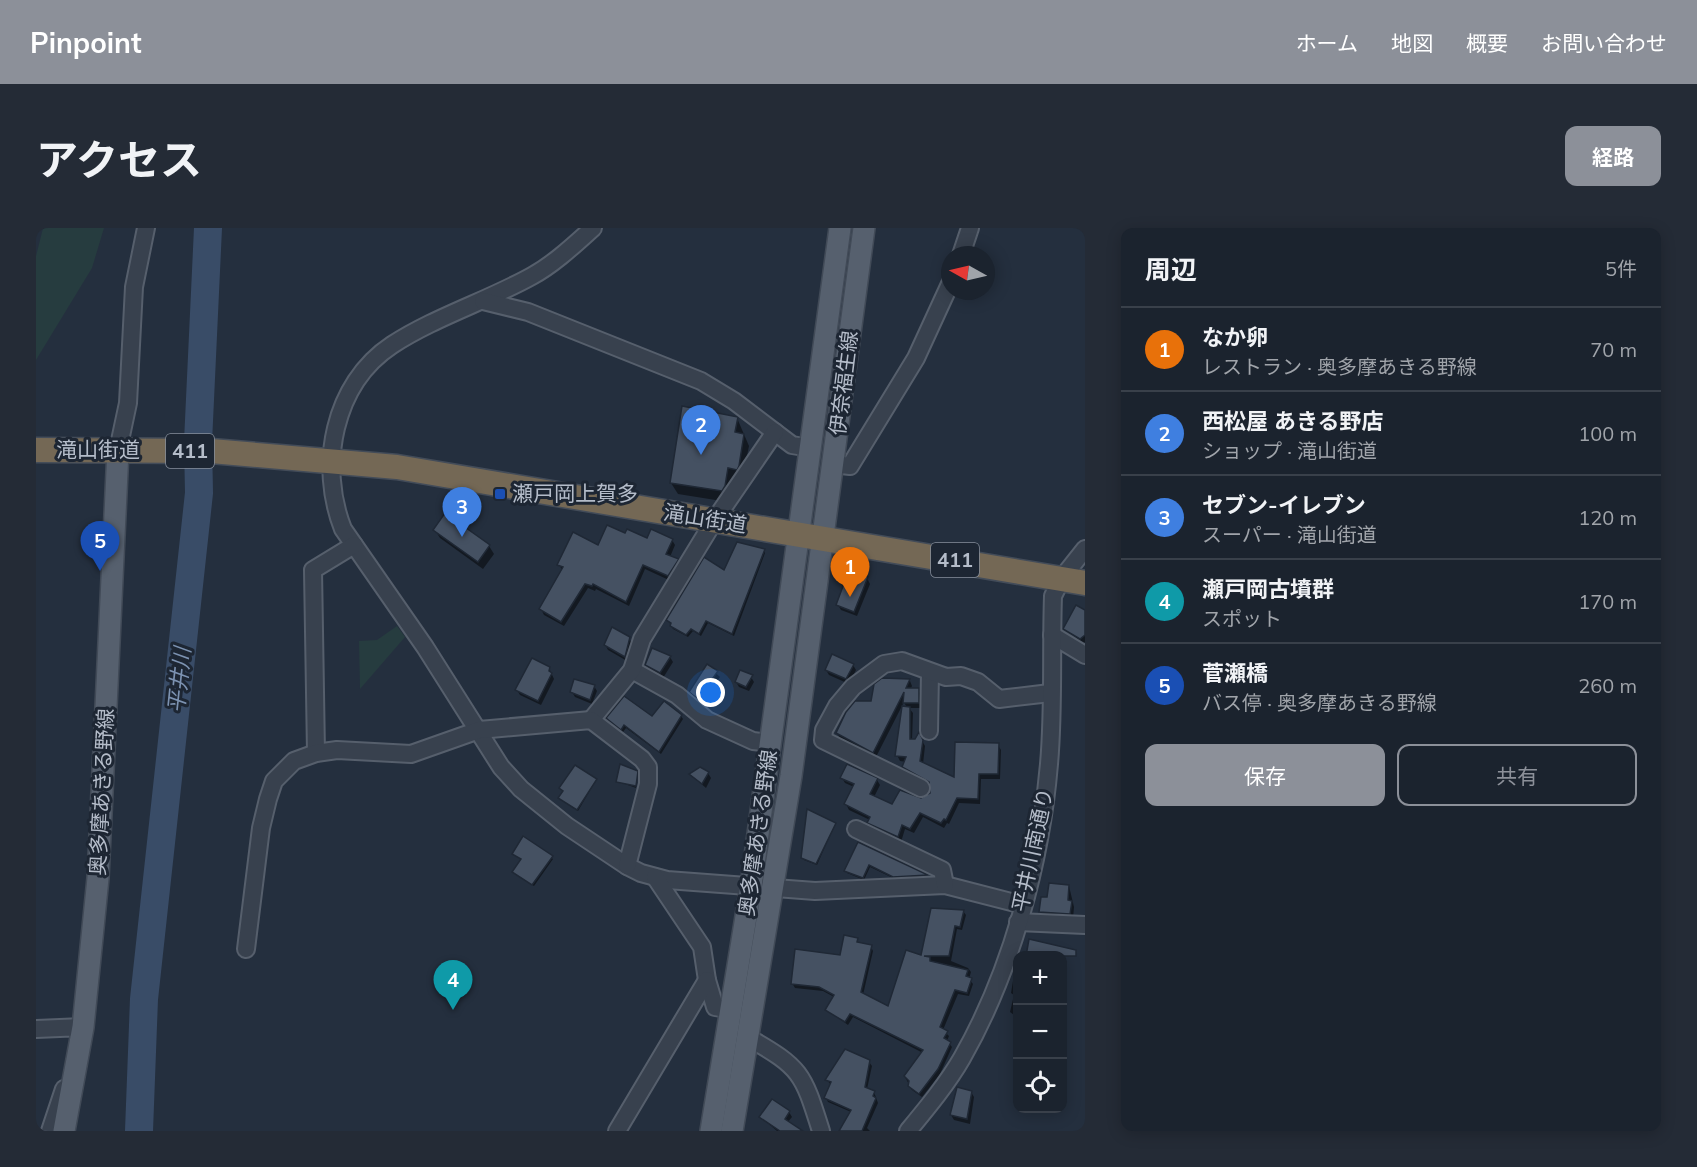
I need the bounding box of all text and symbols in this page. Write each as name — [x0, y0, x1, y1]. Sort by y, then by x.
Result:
text: Pinpoint — [30, 25, 142, 60]
text: ホーム — [1296, 30, 1358, 56]
text: 地図 — [1391, 30, 1433, 56]
text: 概要 — [1466, 30, 1508, 56]
text: お問い合わせ — [1541, 30, 1667, 56]
button: 経路 — [1565, 126, 1661, 186]
text: アクセス — [36, 133, 202, 186]
north arrow — [941, 246, 995, 300]
text: 周辺 — [1145, 253, 1197, 286]
text: 5件 — [1605, 256, 1637, 281]
text: なか卵 — [1202, 323, 1268, 351]
street label: 伊奈福生線 — [824, 329, 862, 437]
text: 1 — [1159, 337, 1171, 362]
text: 70 m — [1590, 337, 1637, 362]
text: レストラン · 奥多摩あきる野線 — [1202, 354, 1477, 379]
pin: 2 — [682, 406, 720, 455]
text: 西松屋 あきる野店 — [1202, 407, 1384, 435]
text: 2 — [1159, 421, 1171, 446]
text: 100 m — [1578, 421, 1637, 446]
road number: 411 — [166, 434, 214, 468]
street label: 滝山街道 — [56, 436, 140, 462]
text: ショップ · 滝山街道 — [1202, 438, 1377, 463]
place label: 瀬戸岡上賀多 — [512, 480, 638, 506]
marker: 瀬戸岡上賀多 — [493, 487, 507, 501]
pin: 3 — [442, 488, 482, 537]
text: セブン-イレブン — [1202, 491, 1366, 519]
street label: 滝山街道 — [662, 499, 749, 537]
text: 3 — [1159, 505, 1171, 530]
text: 120 m — [1578, 505, 1637, 530]
pin: 5 — [80, 522, 120, 571]
text: スーパー · 滝山街道 — [1202, 522, 1377, 547]
road number: 411 — [931, 543, 979, 577]
pin: 1 — [830, 548, 870, 597]
text: 瀬戸岡古墳群 — [1202, 575, 1334, 603]
text: 4 — [1159, 589, 1171, 614]
text: 170 m — [1578, 589, 1637, 614]
text: スポット — [1202, 606, 1282, 631]
water label: 平井川 — [162, 644, 197, 714]
text: 菅瀬橋 — [1202, 659, 1268, 687]
text: 5 — [1159, 673, 1171, 698]
text: 260 m — [1578, 673, 1637, 698]
your location — [696, 678, 725, 707]
text: バス停 · 奥多摩あきる野線 — [1202, 690, 1437, 715]
street label: 奥多摩あきる野線 — [84, 708, 118, 876]
button: 保存 — [1145, 744, 1385, 806]
button: 共有 — [1397, 744, 1637, 806]
street label: 奥多摩あきる野線 — [732, 748, 782, 918]
street label: 平井川南通り — [1006, 785, 1058, 914]
map controls — [1013, 951, 1067, 1113]
button: + — [1013, 951, 1067, 1005]
pin: 4 — [434, 960, 472, 1010]
button: − — [1013, 1005, 1067, 1059]
button: locate — [1013, 1059, 1067, 1113]

